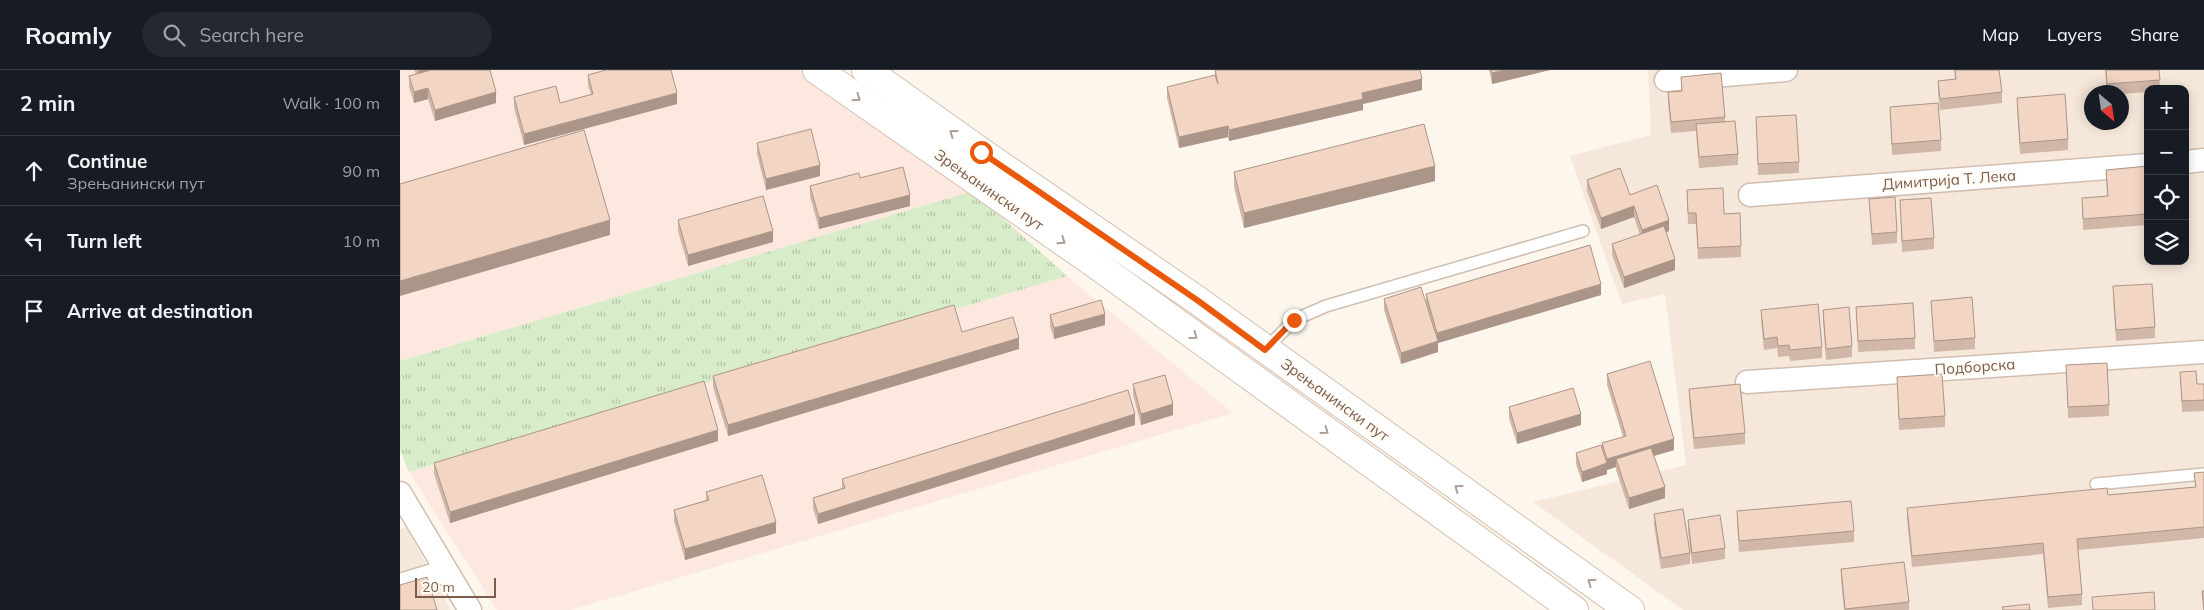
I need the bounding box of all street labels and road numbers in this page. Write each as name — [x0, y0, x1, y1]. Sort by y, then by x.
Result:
street label: Зрењанински пут — [931, 145, 1048, 235]
street label: Димитрија Т. Лека — [1881, 165, 2017, 194]
street label: Зрењанински пут — [1277, 354, 1393, 445]
street label: Подборска — [1934, 354, 2016, 379]

